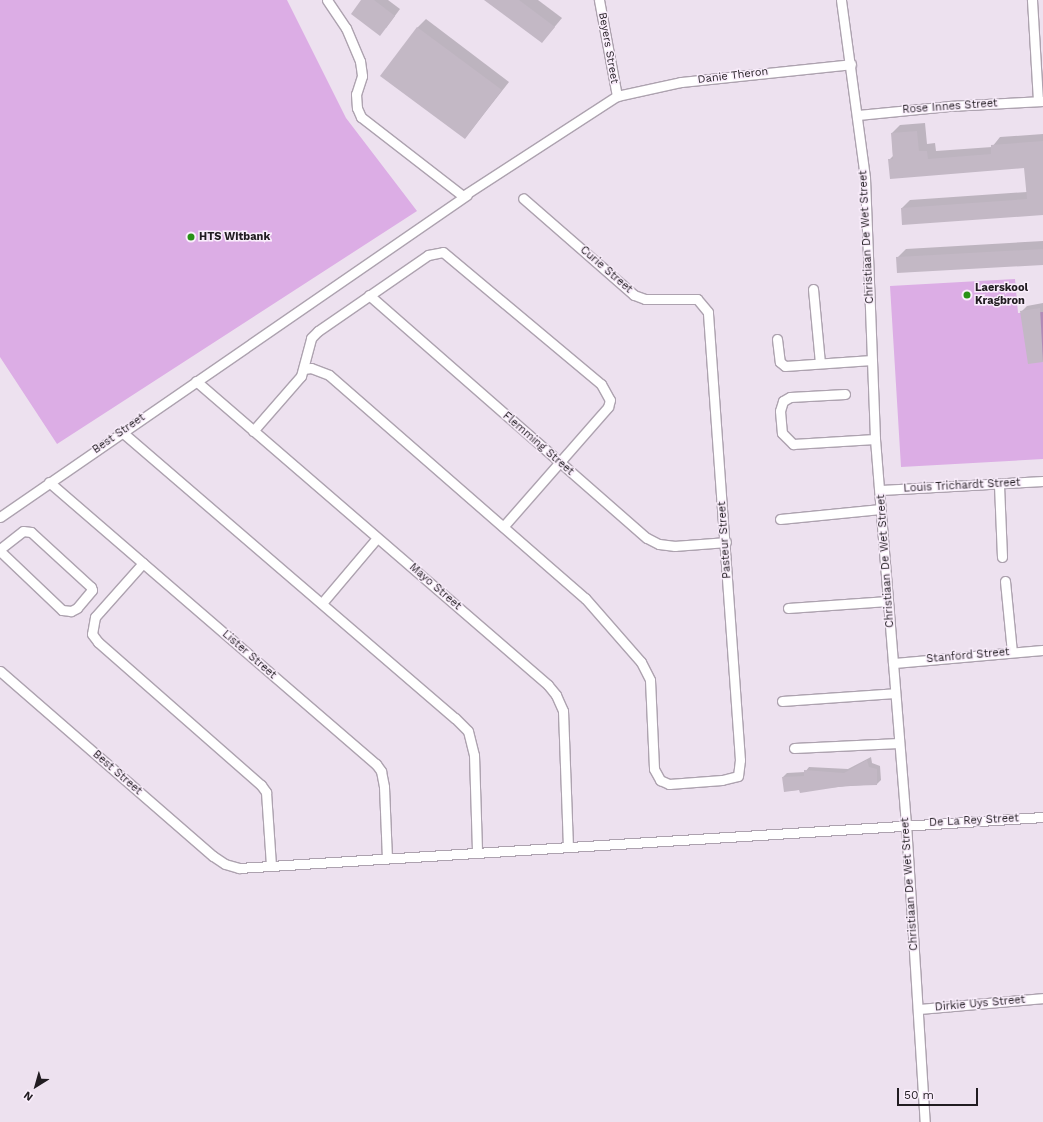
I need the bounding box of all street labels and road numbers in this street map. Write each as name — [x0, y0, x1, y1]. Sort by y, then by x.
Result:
street label: Beyers Street — [595, 11, 621, 85]
street label: Danie Theron — [697, 65, 769, 87]
street label: Rose Innes Street — [902, 97, 998, 117]
street label: Christiaan De Wet Street — [857, 170, 877, 304]
street label: Curie Street — [577, 244, 635, 296]
street label: Flemming Street — [500, 410, 576, 478]
street label: Best Street — [90, 411, 148, 457]
street label: Louis Trichardt Street — [903, 476, 1021, 496]
street label: Christiaan De Wet Street — [875, 494, 897, 628]
street label: Pasteur Street — [716, 501, 734, 579]
street label: Mayo Street — [406, 561, 464, 613]
street label: Lister Street — [219, 628, 279, 682]
street label: Stanford Street — [926, 646, 1010, 666]
street label: Best Street — [90, 748, 144, 798]
street label: De La Rey Street — [929, 812, 1019, 830]
street label: Christiaan De Wet Street — [899, 817, 921, 951]
street label: Dirkie Uys Street — [934, 993, 1026, 1015]

